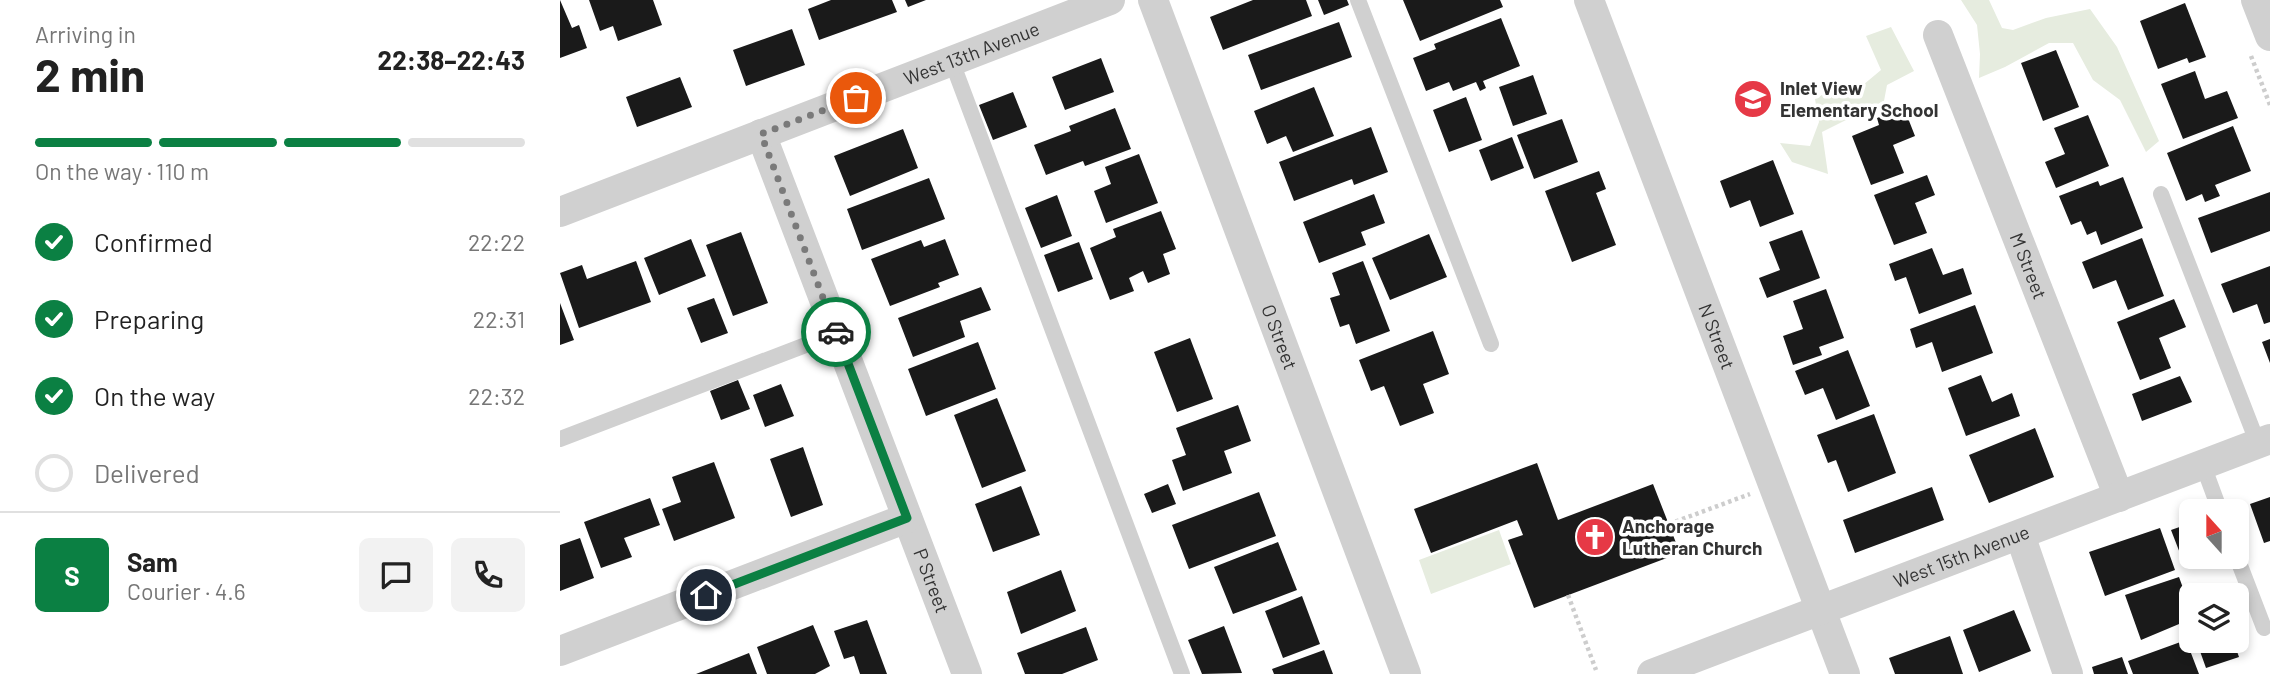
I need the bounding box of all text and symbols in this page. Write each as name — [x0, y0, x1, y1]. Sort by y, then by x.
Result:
street label: West 13th Avenue — [900, 16, 1042, 89]
text: Arriving in — [35, 20, 136, 48]
text: 22:38–22:43 — [378, 44, 525, 75]
text: 2 min — [35, 46, 145, 101]
pin — [826, 68, 886, 128]
place label: Inlet View Elementary School — [1780, 76, 1938, 121]
school or university icon: Inlet View Elementary School — [1732, 78, 1774, 120]
icon: bag — [837, 79, 875, 117]
text: On the way · 110 m — [35, 157, 209, 185]
icon: check — [35, 223, 73, 261]
text: Confirmed — [94, 226, 213, 257]
text: 22:22 — [468, 228, 525, 256]
street label: M Street — [2006, 229, 2052, 302]
courier — [801, 297, 871, 367]
icon: check — [35, 300, 73, 338]
street label: N Street — [1694, 300, 1740, 373]
street label: O Street — [1257, 301, 1303, 373]
text: Preparing — [94, 303, 204, 334]
text: 22:31 — [473, 305, 525, 333]
icon: car — [817, 313, 855, 351]
icon: check — [35, 377, 73, 415]
text: On the way — [94, 380, 215, 411]
text: 22:32 — [468, 382, 525, 410]
text: Delivered — [94, 457, 200, 488]
north arrow — [2179, 499, 2249, 569]
map controls — [2179, 499, 2249, 653]
place label: Anchorage Lutheran Church — [1622, 514, 1762, 559]
church icon: Anchorage Lutheran Church — [1574, 516, 1616, 558]
street label: West 15th Avenue — [1890, 520, 2032, 592]
button: chat — [359, 538, 433, 612]
button: phone — [451, 538, 525, 612]
street label: P Street — [909, 545, 955, 616]
text: Sam — [127, 546, 178, 577]
text: S — [64, 560, 80, 591]
pin — [676, 565, 736, 625]
icon: home — [687, 576, 725, 614]
text: Courier · 4.6 — [127, 577, 246, 605]
button: layers — [2179, 583, 2249, 653]

